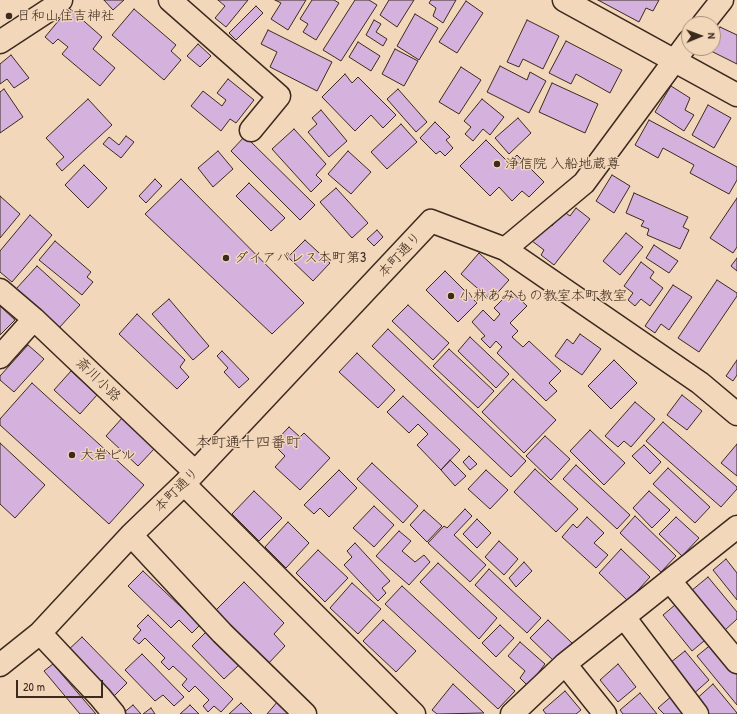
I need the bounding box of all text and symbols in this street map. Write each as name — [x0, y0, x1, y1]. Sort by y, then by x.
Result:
place label: 日和山住吉神社 — [17, 8, 115, 24]
marker: 日和山住吉神社 — [4, 11, 14, 21]
north arrow — [681, 16, 721, 56]
text: N — [705, 33, 719, 39]
place label: 浄信院 入船地蔵尊 — [505, 156, 620, 172]
marker: 浄信院 入船地蔵尊 — [492, 159, 502, 169]
street label: 本町通り — [375, 229, 425, 281]
place label: ダイアパレス本町第3 — [234, 250, 366, 266]
marker: ダイアパレス本町第3 — [221, 253, 231, 263]
place label: 小林あみもの教室本町教室 — [459, 288, 627, 304]
marker: 小林あみもの教室本町教室 — [446, 291, 456, 301]
street label: 斎川小路 — [72, 355, 124, 405]
district label: 本町通十四番町 — [196, 434, 300, 452]
place label: 大岩ビル — [80, 447, 136, 463]
marker: 大岩ビル — [67, 450, 77, 460]
street label: 本町通り — [151, 464, 203, 516]
scale bar — [18, 672, 105, 698]
text: 20 m — [23, 678, 45, 695]

